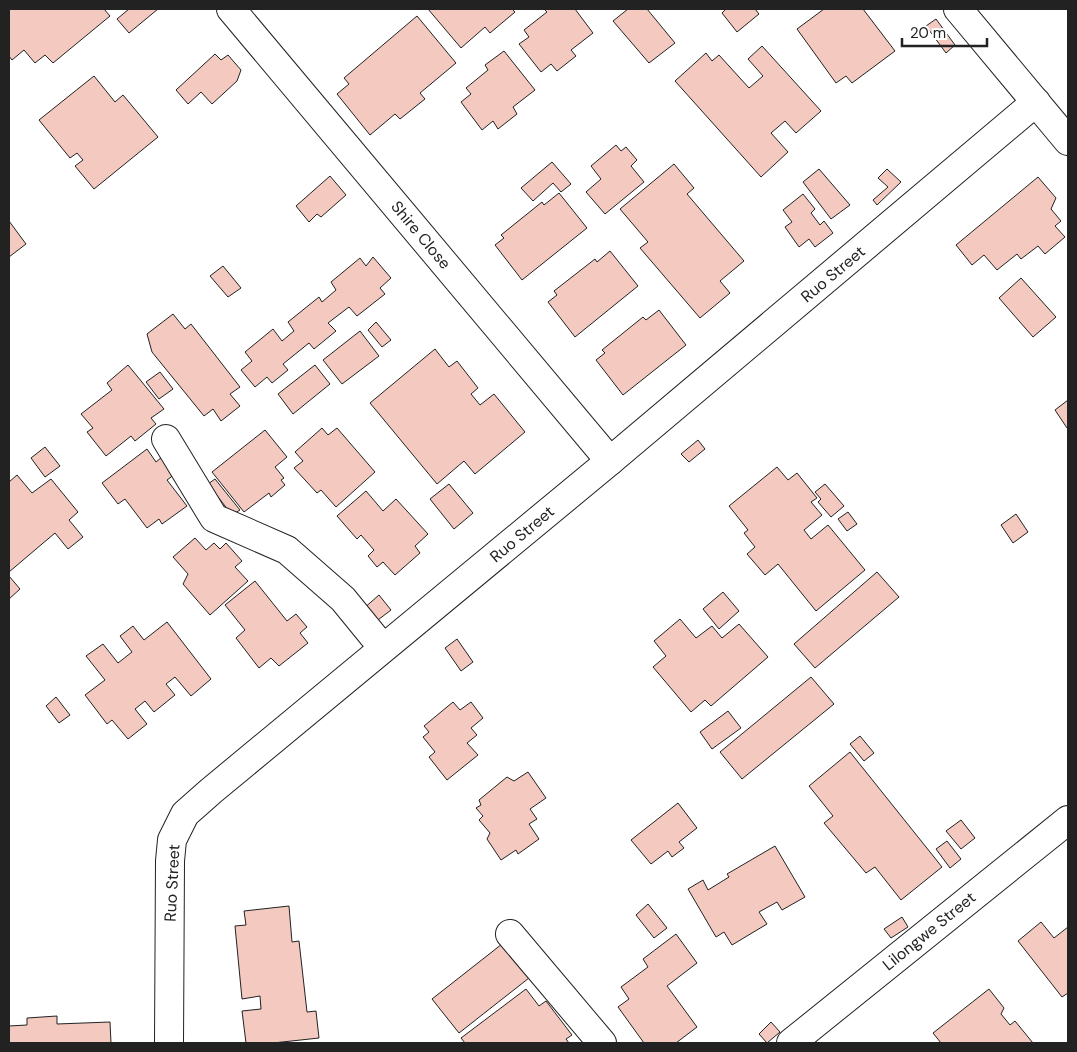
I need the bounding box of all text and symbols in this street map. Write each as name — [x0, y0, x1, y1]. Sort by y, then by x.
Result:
scale bar — [902, 15, 987, 47]
text: 20 m — [910, 23, 946, 43]
street label: Shire Close — [386, 196, 456, 274]
street label: Ruo Street — [796, 241, 870, 307]
street label: Ruo Street — [485, 501, 559, 567]
street label: Ruo Street — [159, 844, 185, 922]
street label: Lilongwe Street — [878, 887, 980, 975]

